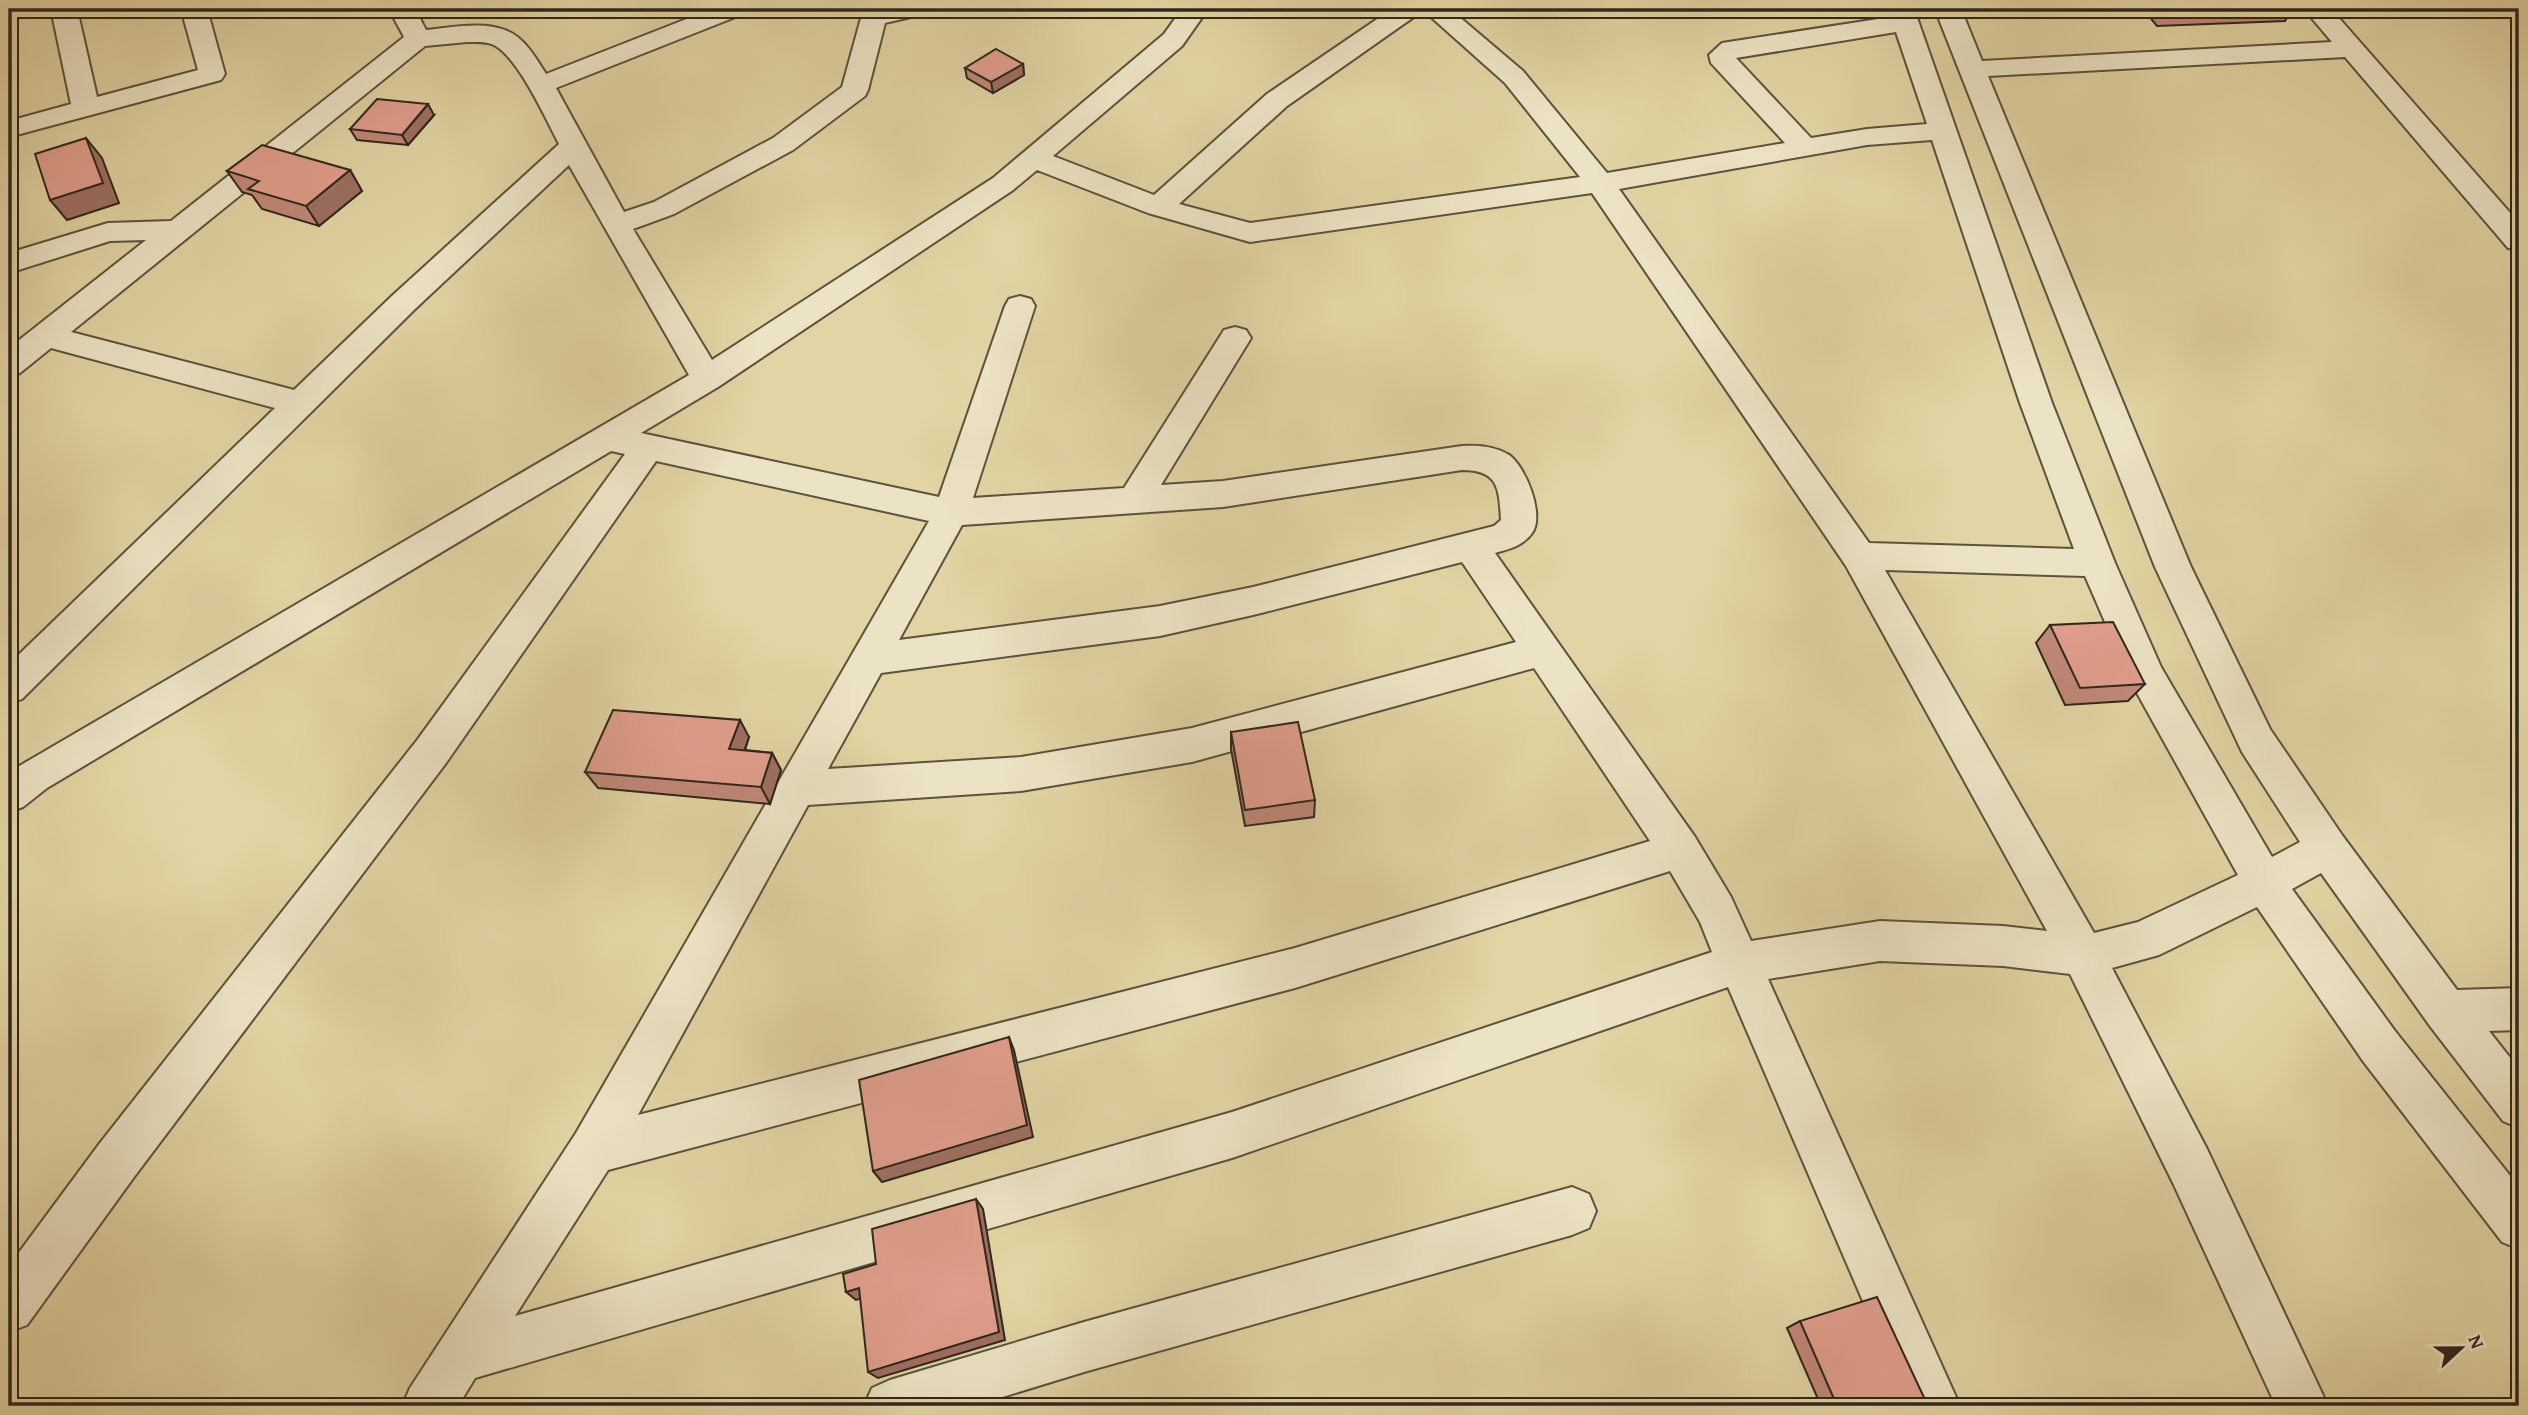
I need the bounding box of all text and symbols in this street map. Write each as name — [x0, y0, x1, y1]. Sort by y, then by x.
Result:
north arrow — [2426, 1314, 2496, 1384]
text: N — [2461, 1330, 2492, 1353]

